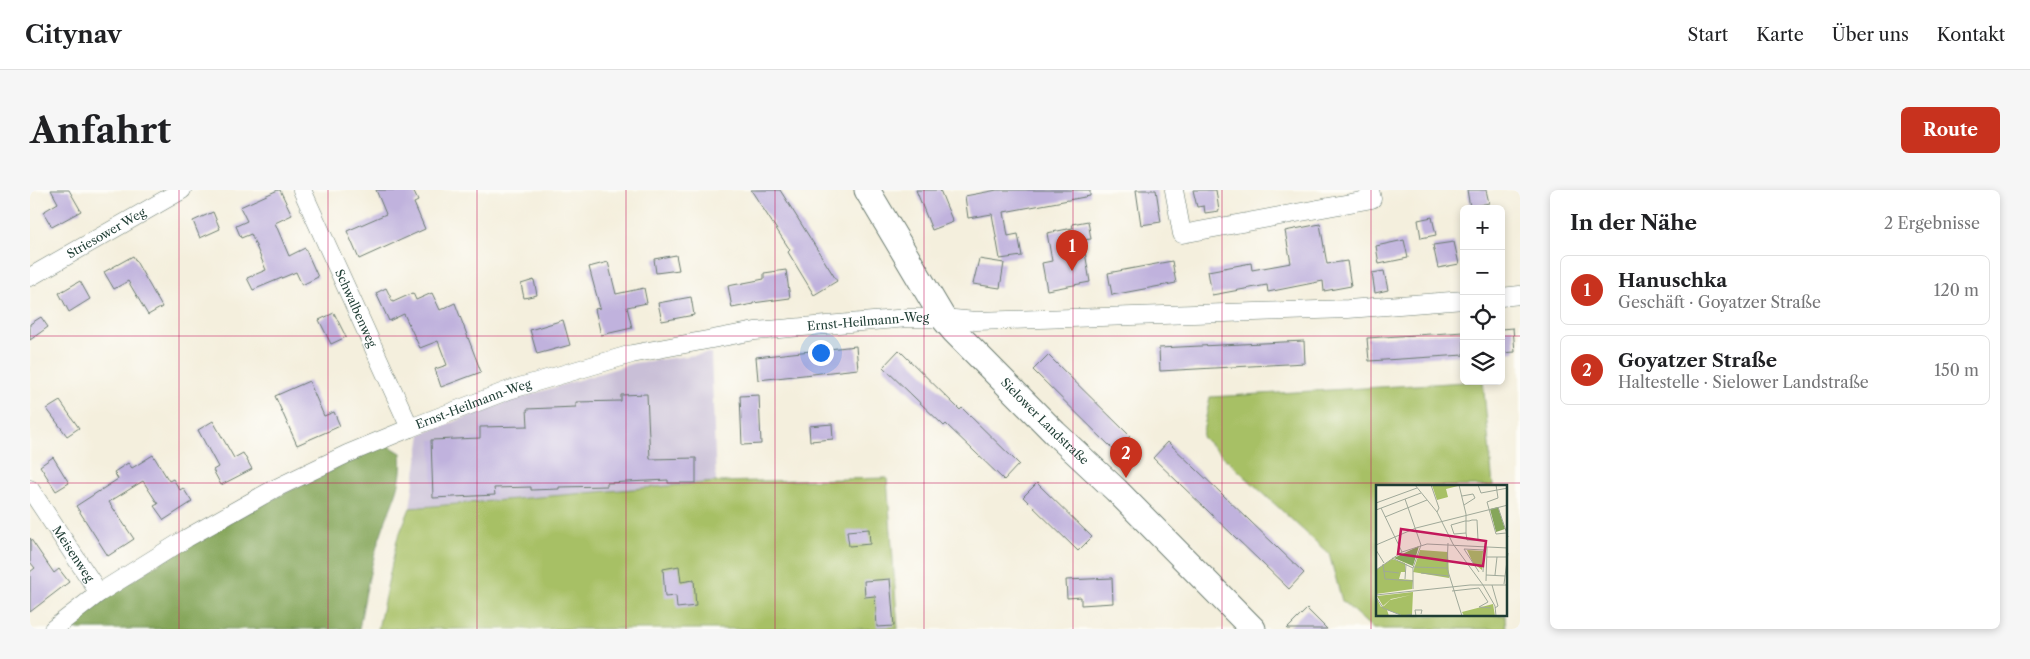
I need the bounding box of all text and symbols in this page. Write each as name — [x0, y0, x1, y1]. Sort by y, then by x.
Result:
text: Citynav — [25, 20, 122, 49]
text: Start — [1688, 24, 1728, 46]
text: Karte — [1756, 24, 1804, 46]
text: Über uns — [1832, 24, 1909, 46]
text: Kontakt — [1937, 24, 2005, 46]
button: Route — [1901, 107, 2000, 153]
text: Anfahrt — [30, 109, 171, 152]
street label: Striesower Weg — [64, 204, 149, 261]
map controls — [1460, 205, 1505, 385]
button: + — [1460, 205, 1505, 250]
text: In der Nähe — [1570, 210, 1697, 235]
text: 2 Ergebnisse — [1884, 213, 1980, 233]
pin: 1 — [1056, 230, 1088, 271]
button: − — [1460, 250, 1505, 295]
street label: Schwalbenweg — [332, 267, 381, 350]
text: Hanuschka — [1618, 269, 1727, 292]
text: 1 — [1583, 280, 1591, 300]
text: 120 m — [1934, 280, 1979, 300]
text: Geschäft · Goyatzer Straße — [1618, 292, 1821, 312]
button: locate — [1460, 295, 1505, 340]
street label: Ernst-Heilmann-Weg — [806, 310, 930, 334]
your location — [808, 340, 834, 366]
button: layers — [1460, 340, 1505, 385]
text: Goyatzer Straße — [1618, 349, 1777, 372]
text: 2 — [1582, 360, 1592, 380]
text: 150 m — [1934, 360, 1979, 380]
text: Haltestelle · Sielower Landstraße — [1618, 372, 1869, 392]
street label: Sielower Landstraße — [998, 375, 1092, 468]
street label: Ernst-Heilmann-Weg — [413, 376, 534, 432]
pin: 2 — [1110, 437, 1142, 478]
inset map — [1376, 485, 1508, 617]
street label: Meisenweg — [50, 523, 98, 585]

